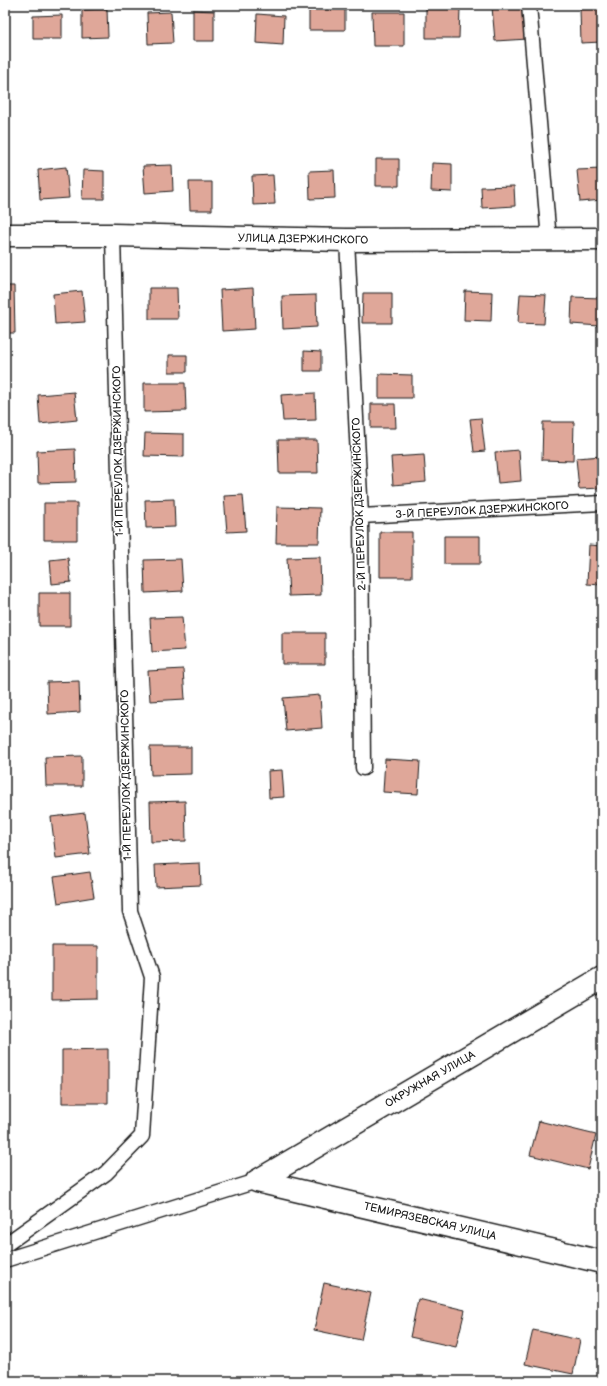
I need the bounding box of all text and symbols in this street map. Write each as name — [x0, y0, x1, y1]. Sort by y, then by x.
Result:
street label: УЛИЦА ДЗЕРЖИНСКОГО — [238, 231, 368, 247]
street label: 1-Й ПЕРЕУЛОК ДЗЕРЖИНСКОГО — [110, 365, 126, 537]
street label: 2-Й ПЕРЕУЛОК ДЗЕРЖИНСКОГО — [349, 417, 369, 591]
street label: 3-Й ПЕРЕУЛОК ДЗЕРЖИНСКОГО — [395, 499, 569, 521]
street label: 1-Й ПЕРЕУЛОК ДЗЕРЖИНСКОГО — [118, 689, 134, 861]
street label: ОКРУЖНАЯ УЛИЦА — [383, 1048, 478, 1110]
street label: ТЕМИРЯЗЕВСКАЯ УЛИЦА — [363, 1199, 498, 1243]

